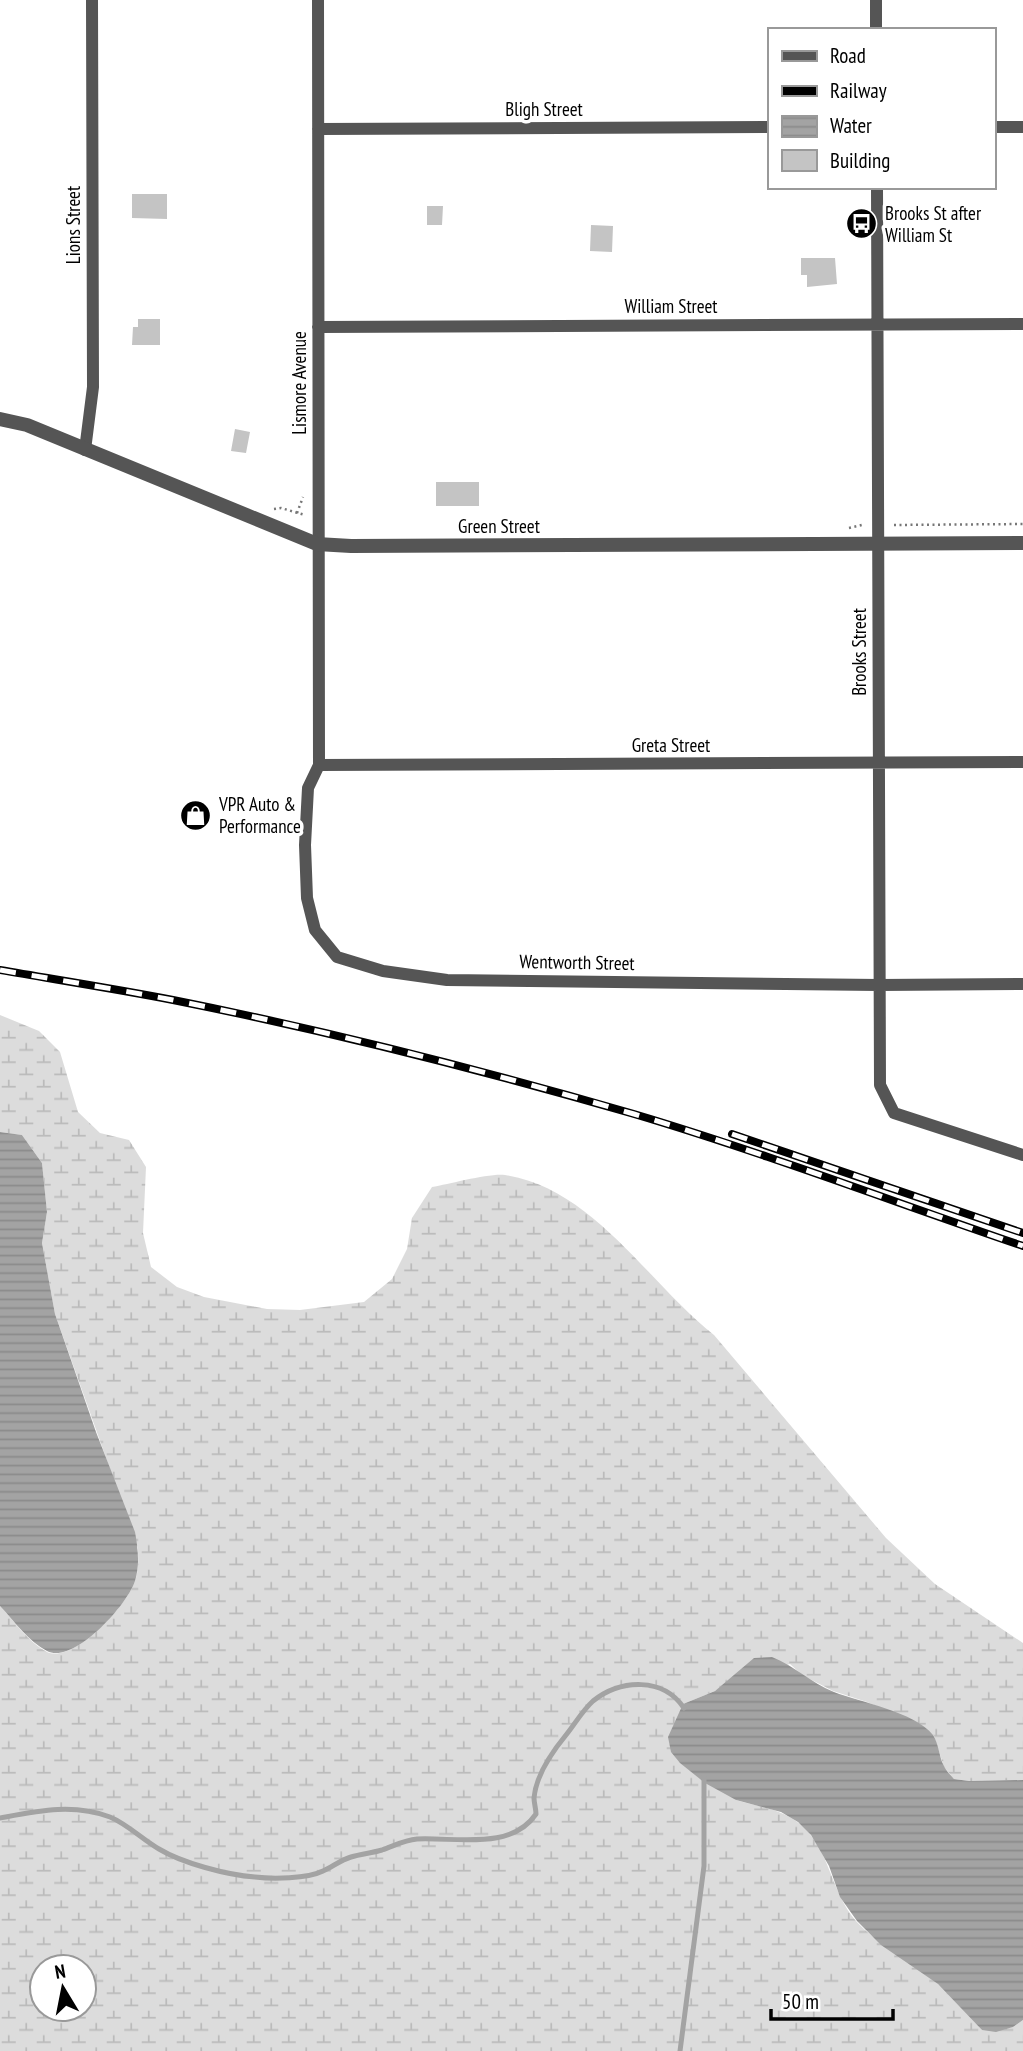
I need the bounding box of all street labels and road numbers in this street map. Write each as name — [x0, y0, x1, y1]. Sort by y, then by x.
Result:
street label: Bligh Street — [505, 97, 583, 121]
street label: Lions Street — [61, 185, 85, 264]
street label: William Street — [624, 294, 718, 318]
street label: Lismore Avenue — [287, 331, 311, 435]
street label: Green Street — [458, 514, 541, 538]
street label: Brooks Street — [847, 607, 871, 696]
street label: Greta Street — [632, 733, 711, 757]
street label: Wentworth Street — [519, 949, 636, 975]

